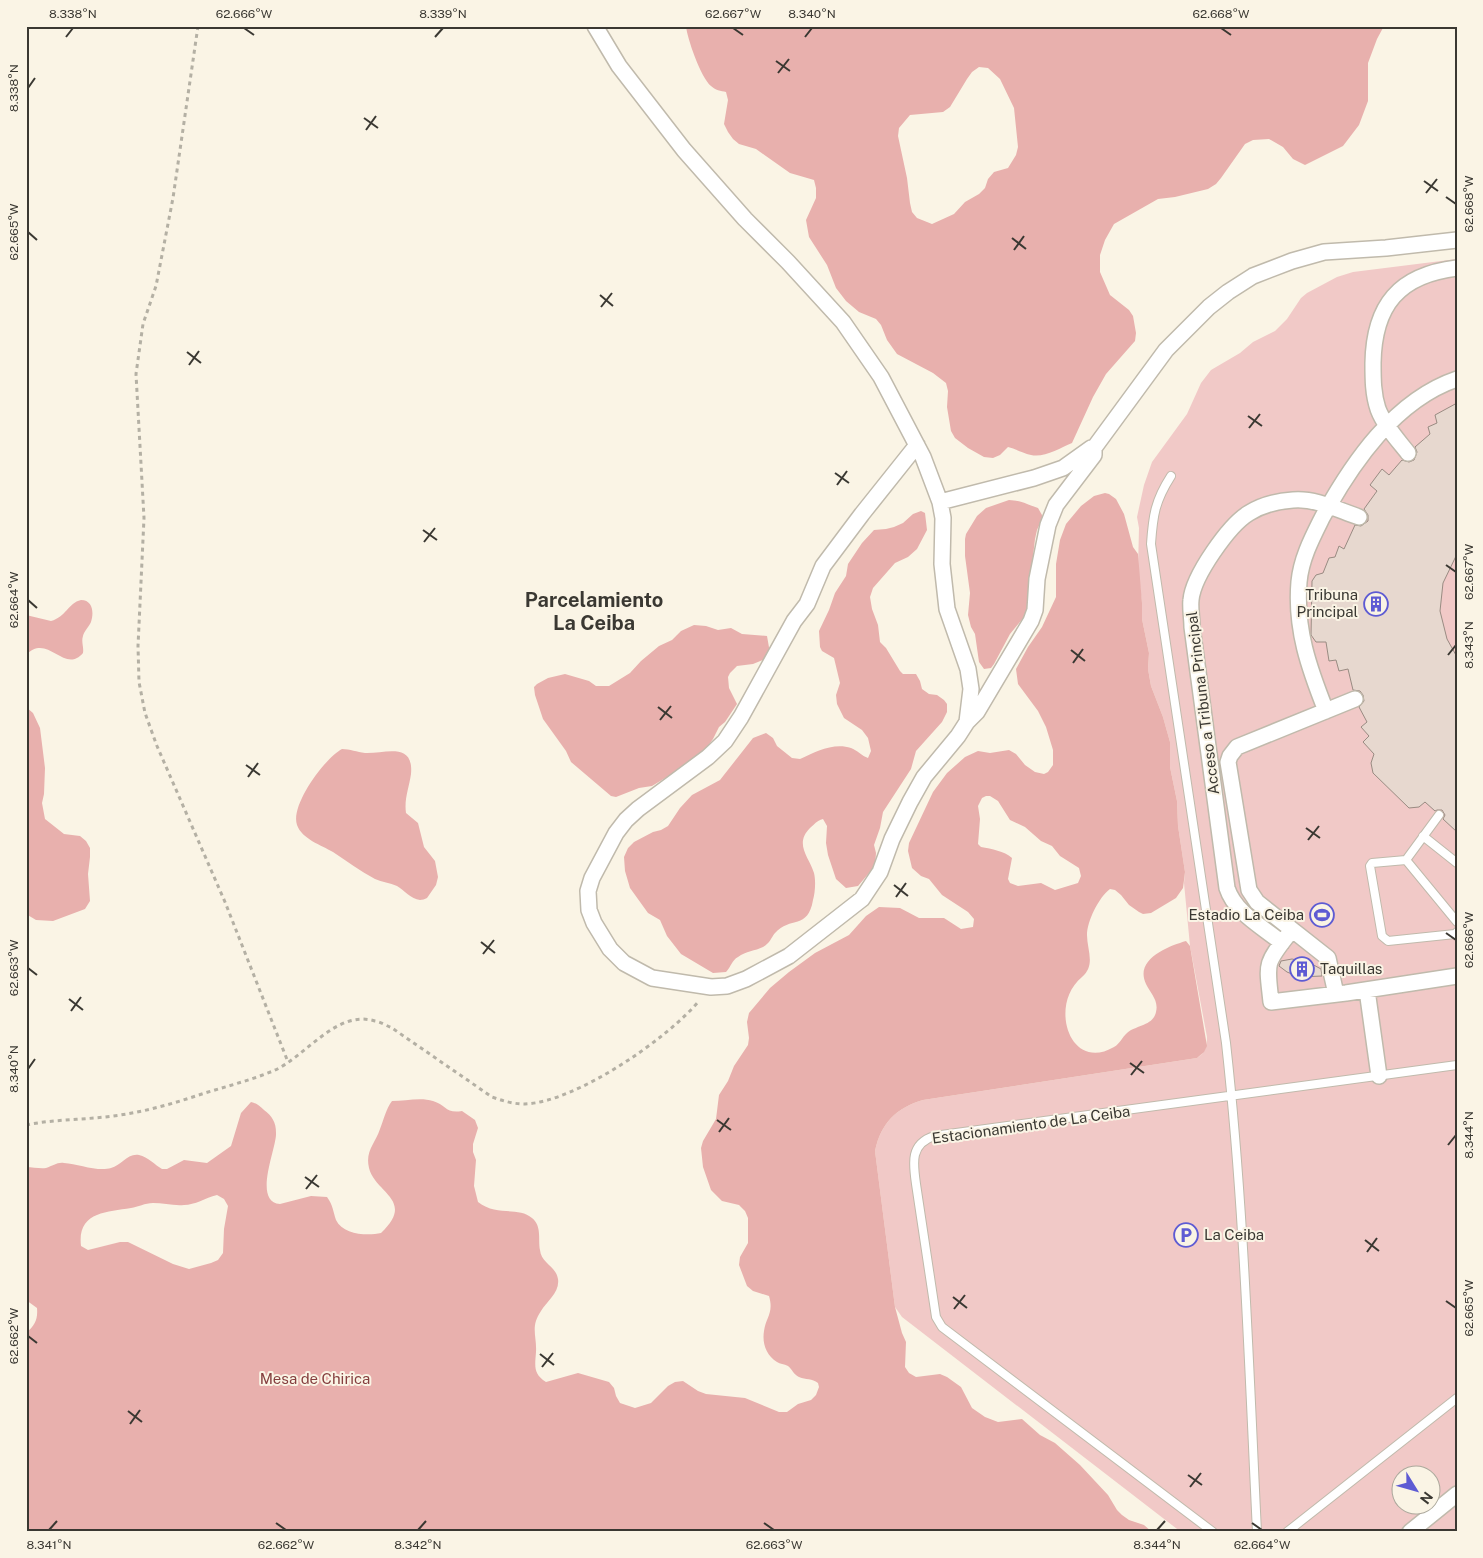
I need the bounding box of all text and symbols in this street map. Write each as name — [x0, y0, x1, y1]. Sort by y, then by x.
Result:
text: 8.338°N — [49, 7, 97, 21]
text: 62.666°W — [216, 7, 273, 21]
text: 8.339°N — [419, 7, 467, 21]
text: 62.667°W — [705, 7, 762, 21]
text: 8.340°N — [788, 7, 836, 21]
text: 62.668°W — [1193, 7, 1250, 21]
text: 8.338°N — [7, 64, 21, 112]
text: 62.668°W — [1462, 175, 1476, 232]
text: 62.665°W — [7, 203, 21, 260]
text: 62.667°W — [1462, 543, 1476, 600]
text: 62.664°W — [7, 571, 21, 628]
place label: Tribuna Principal — [1297, 586, 1358, 620]
district label: Parcelamiento La Ceiba — [525, 588, 663, 635]
building icon: Tribuna Principal — [1363, 591, 1389, 617]
street label: Acceso a Tribuna Principal — [1183, 610, 1222, 796]
text: 8.343°N — [1462, 621, 1476, 669]
sports icon: Estadio La Ceiba — [1309, 902, 1335, 928]
place label: Estadio La Ceiba — [1188, 906, 1304, 923]
text: 62.666°W — [1462, 911, 1476, 968]
text: 62.663°W — [7, 939, 21, 996]
building icon: Taquillas — [1289, 956, 1315, 982]
place label: Taquillas — [1320, 960, 1382, 977]
text: 8.340°N — [7, 1045, 21, 1093]
street label: Estacionamiento de La Ceiba — [931, 1102, 1131, 1147]
text: 8.344°N — [1462, 1111, 1476, 1159]
parking icon: La Ceiba — [1173, 1222, 1199, 1248]
place label: La Ceiba — [1204, 1226, 1264, 1243]
text: 62.665°W — [1462, 1279, 1476, 1336]
text: 62.662°W — [7, 1307, 21, 1364]
park label: Mesa de Chirica — [260, 1370, 370, 1387]
north arrow — [1390, 1466, 1440, 1516]
text: N — [1417, 1489, 1436, 1507]
text: 8.341°N — [26, 1538, 72, 1552]
text: 62.662°W — [258, 1538, 315, 1552]
text: 8.342°N — [394, 1538, 442, 1552]
text: 62.663°W — [746, 1538, 803, 1552]
text: 8.344°N — [1133, 1538, 1181, 1552]
text: 62.664°W — [1234, 1538, 1291, 1552]

